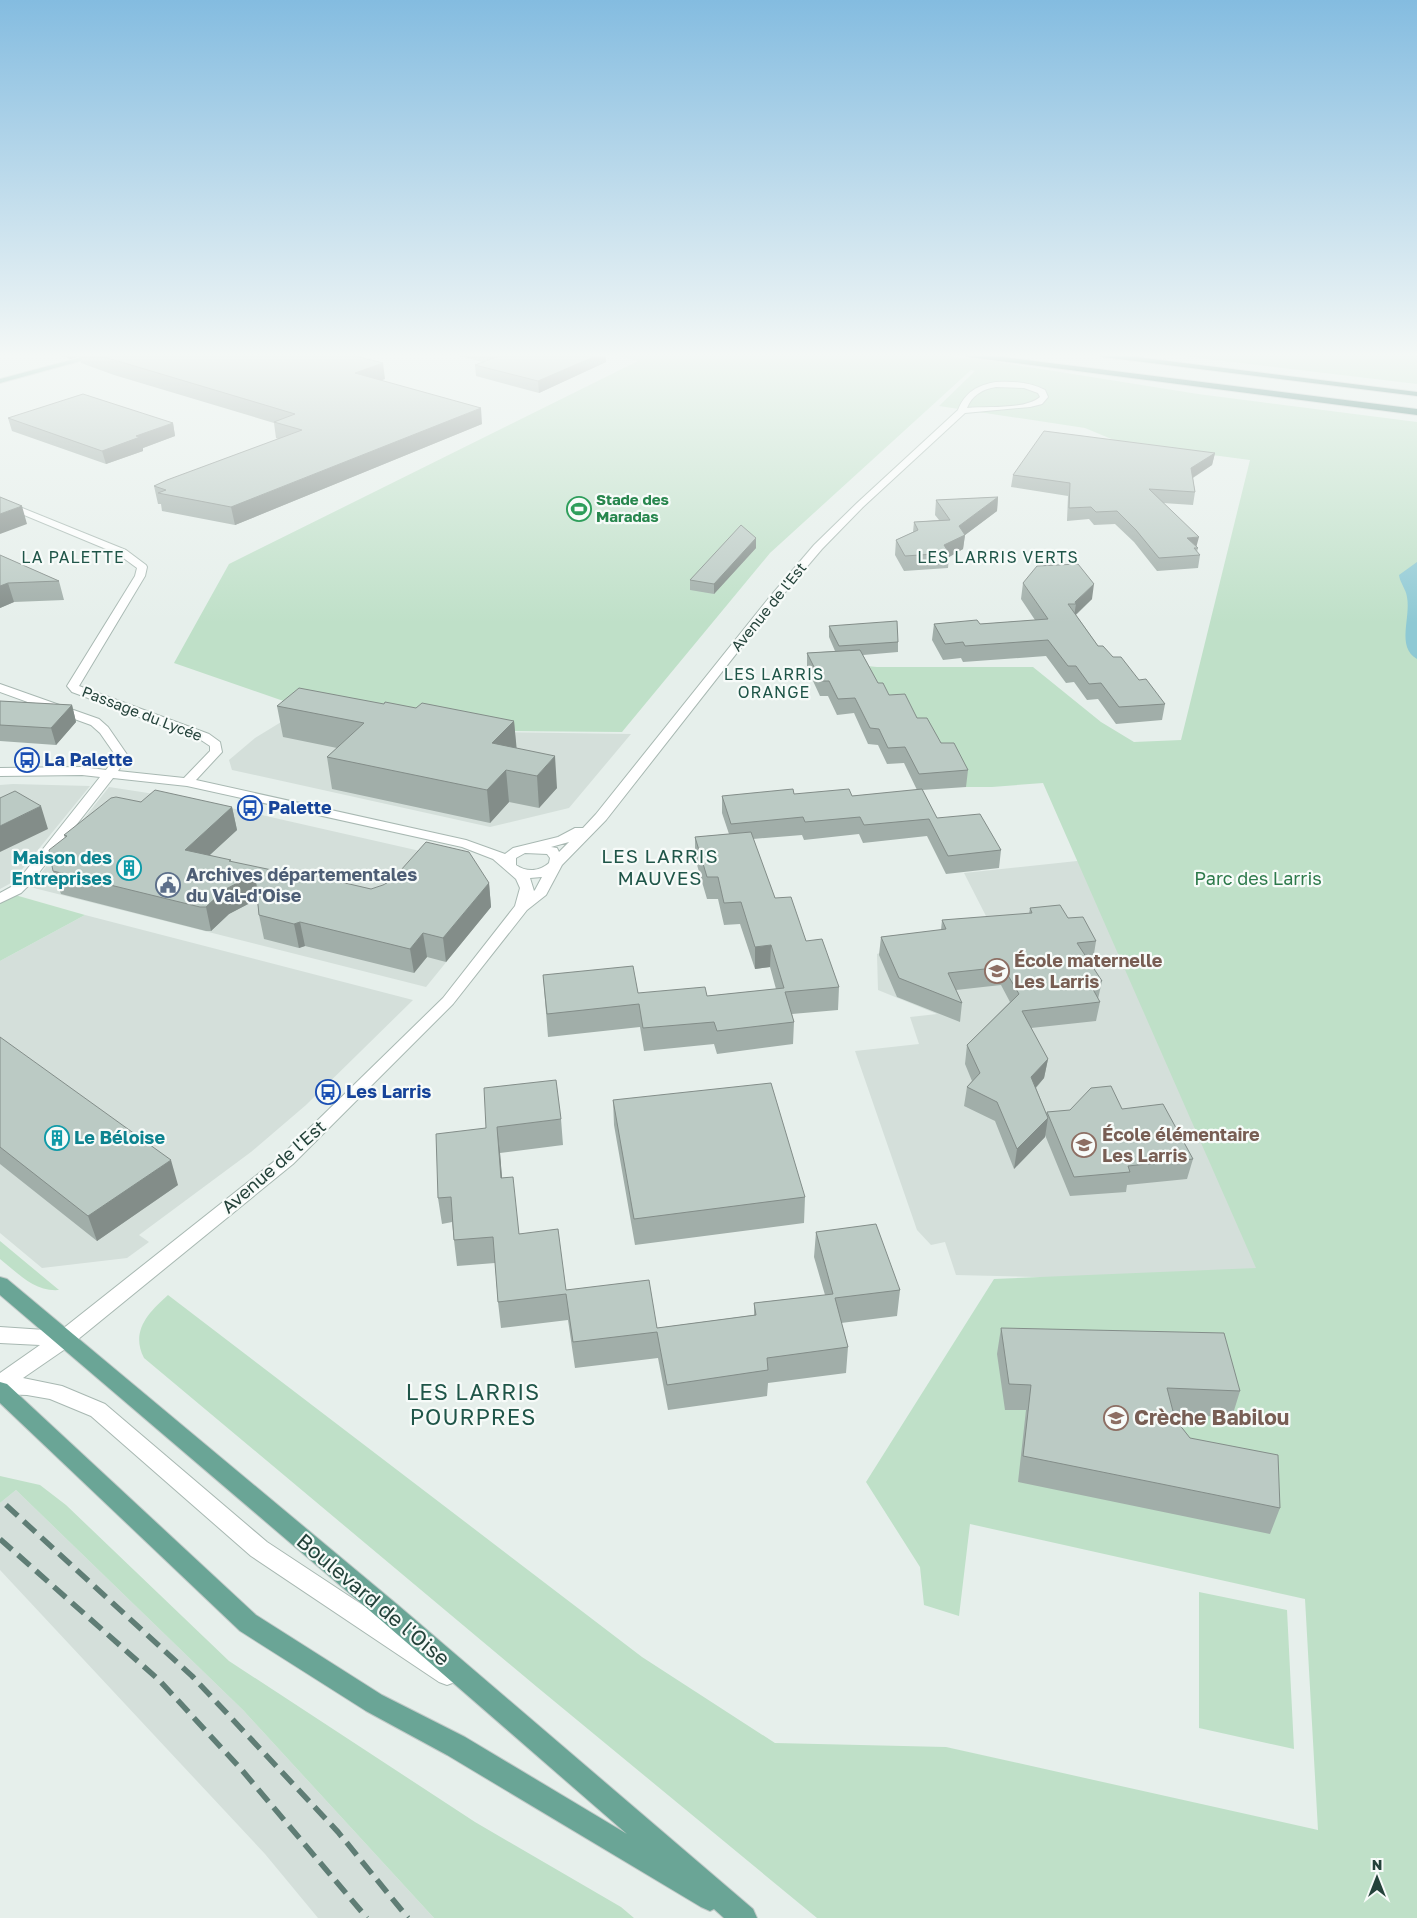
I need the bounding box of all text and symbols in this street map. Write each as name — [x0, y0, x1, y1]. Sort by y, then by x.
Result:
place label: Stade des Maradas — [596, 490, 669, 525]
sports icon: Stade des Maradas — [566, 496, 592, 522]
district label: LA PALETTE — [21, 547, 125, 567]
district label: LES LARRIS VERTS — [917, 547, 1079, 567]
street label: Avenue de l'Est — [727, 558, 810, 654]
district label: LES LARRIS ORANGE — [724, 664, 824, 702]
street label: Passage du Lycée — [80, 682, 205, 744]
bus stop icon: La Palette — [14, 747, 40, 773]
place label: La Palette — [44, 748, 133, 770]
bus stop icon: Palette — [237, 795, 263, 821]
place label: Palette — [268, 796, 332, 818]
district label: LES LARRIS MAUVES — [601, 844, 719, 889]
place label: Maison des Entreprises — [12, 846, 112, 889]
building icon: Maison des Entreprises — [116, 855, 142, 881]
place label: Archives départementales du Val-d'Oise — [186, 863, 417, 906]
park label: Parc des Larris — [1194, 867, 1322, 889]
public building icon: Archives départementales du Val-d'Oise — [155, 872, 181, 898]
place label: École maternelle Les Larris — [1014, 949, 1163, 992]
school or university icon: École maternelle Les Larris — [984, 958, 1010, 984]
bus stop icon: Les Larris — [315, 1079, 341, 1105]
place label: Les Larris — [346, 1080, 431, 1102]
street label: Avenue de l'Est — [217, 1115, 330, 1217]
place label: École élémentaire Les Larris — [1102, 1123, 1260, 1166]
building icon: Le Béloise — [44, 1125, 70, 1151]
place label: Le Béloise — [74, 1126, 165, 1148]
school or university icon: École élémentaire Les Larris — [1071, 1132, 1097, 1158]
district label: LES LARRIS POURPRES — [406, 1378, 540, 1430]
place label: Crèche Babilou — [1134, 1404, 1289, 1430]
school or university icon: Crèche Babilou — [1103, 1405, 1129, 1431]
street label: Boulevard de l'Oise — [292, 1528, 456, 1671]
north arrow — [1352, 1853, 1402, 1903]
text: N — [1372, 1856, 1382, 1873]

